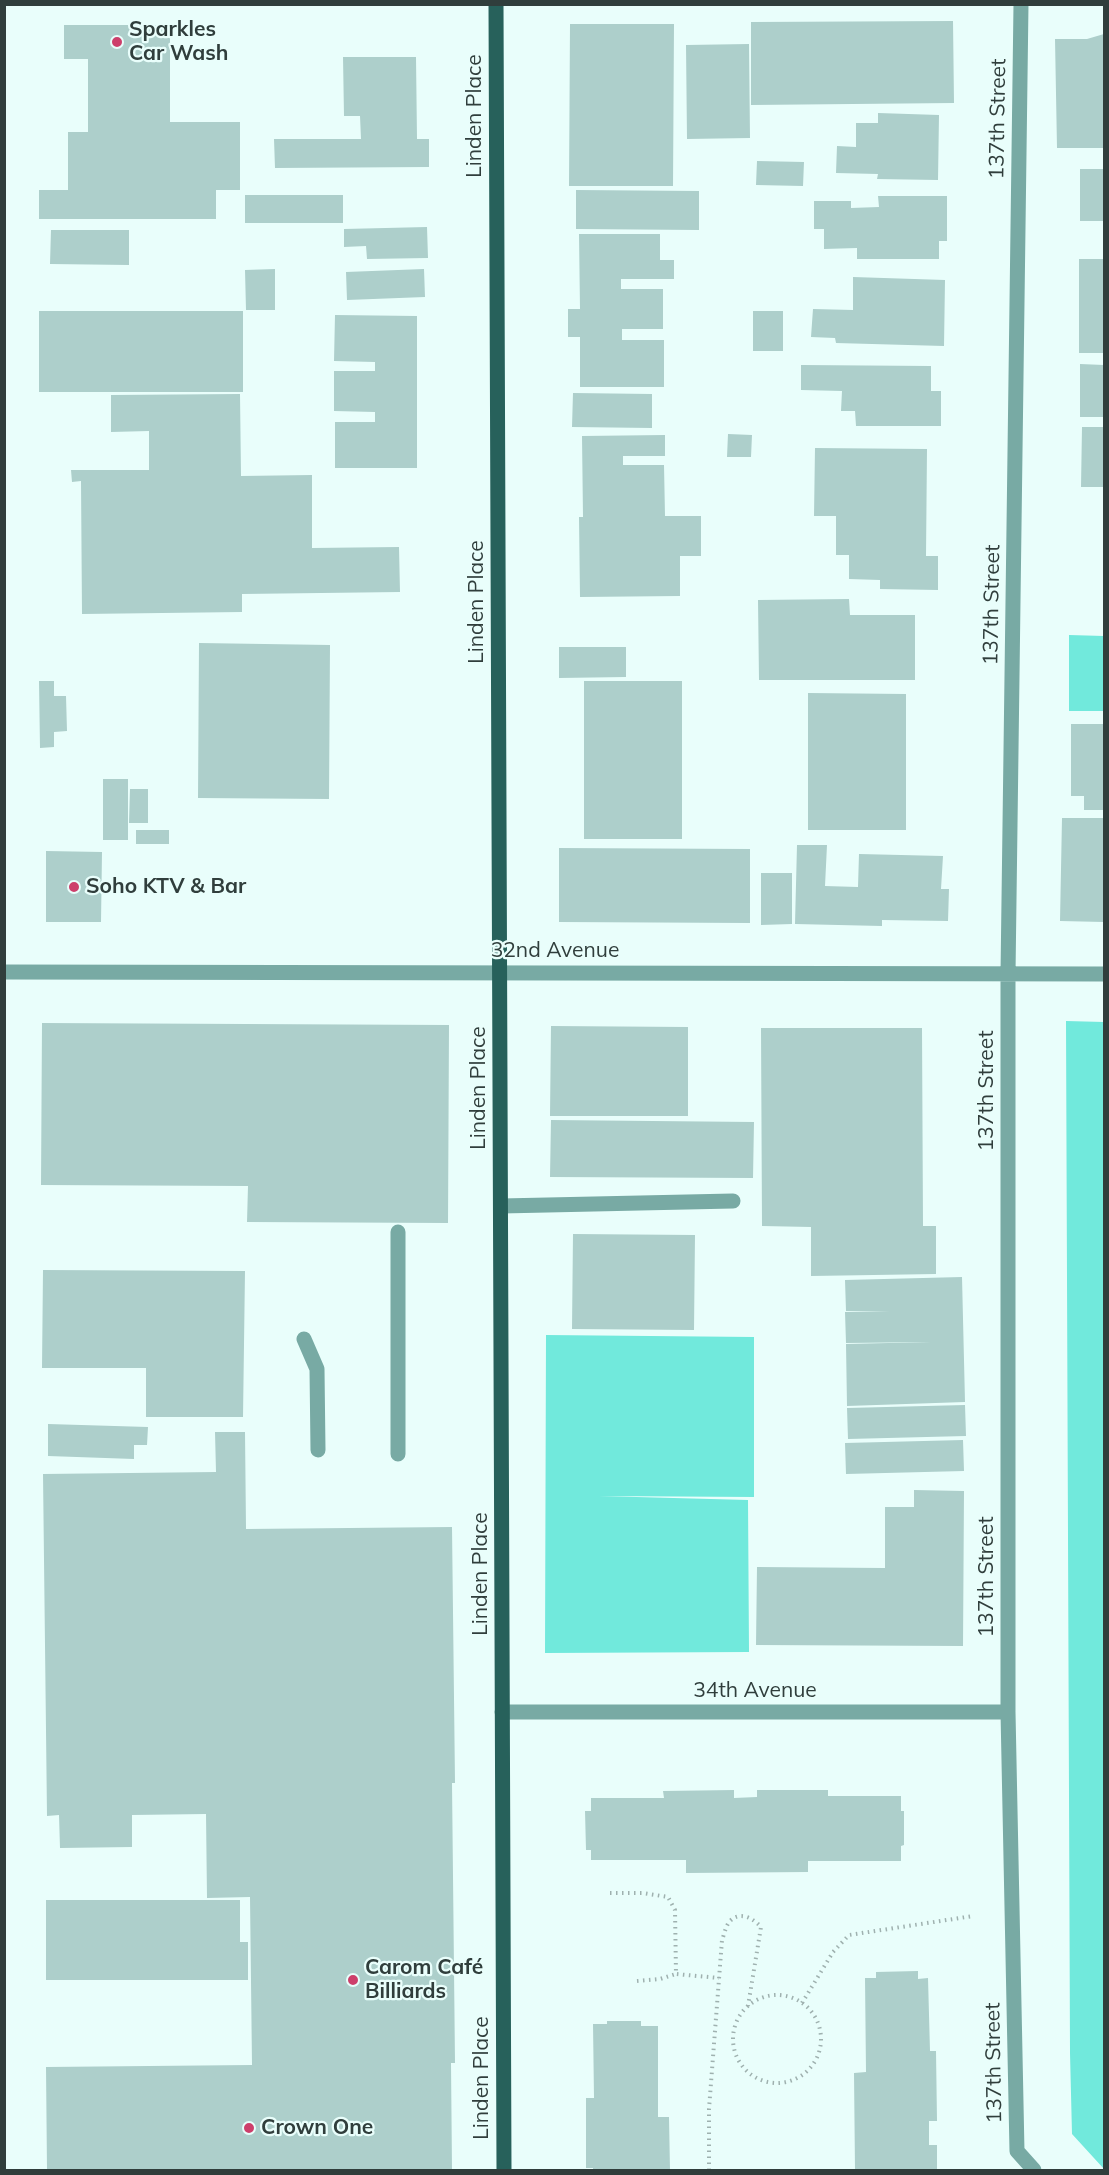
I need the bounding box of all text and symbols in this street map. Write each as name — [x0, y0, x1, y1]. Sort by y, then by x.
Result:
place label: Sparkles Car Wash — [129, 17, 229, 67]
marker: Sparkles Car Wash — [110, 35, 124, 49]
street label: Linden Place — [462, 54, 488, 178]
street label: 137th Street — [984, 58, 1012, 180]
street label: Linden Place — [464, 540, 490, 664]
street label: 137th Street — [978, 544, 1006, 666]
place label: Soho KTV & Bar — [86, 874, 246, 900]
marker: Soho KTV & Bar — [67, 880, 81, 894]
street label: 32nd Avenue — [491, 938, 619, 964]
street label: Linden Place — [466, 1026, 492, 1150]
street label: 137th Street — [974, 1030, 1000, 1152]
street label: Linden Place — [468, 1512, 494, 1636]
street label: 137th Street — [974, 1516, 1000, 1638]
street label: 34th Avenue — [693, 1678, 817, 1704]
place label: Carom Café Billiards — [365, 1955, 483, 2005]
marker: Carom Café Billiards — [346, 1973, 360, 1987]
street label: 137th Street — [980, 2002, 1008, 2124]
street label: Linden Place — [469, 2016, 495, 2140]
place label: Crown One — [261, 2115, 373, 2141]
marker: Crown One — [242, 2121, 256, 2135]

